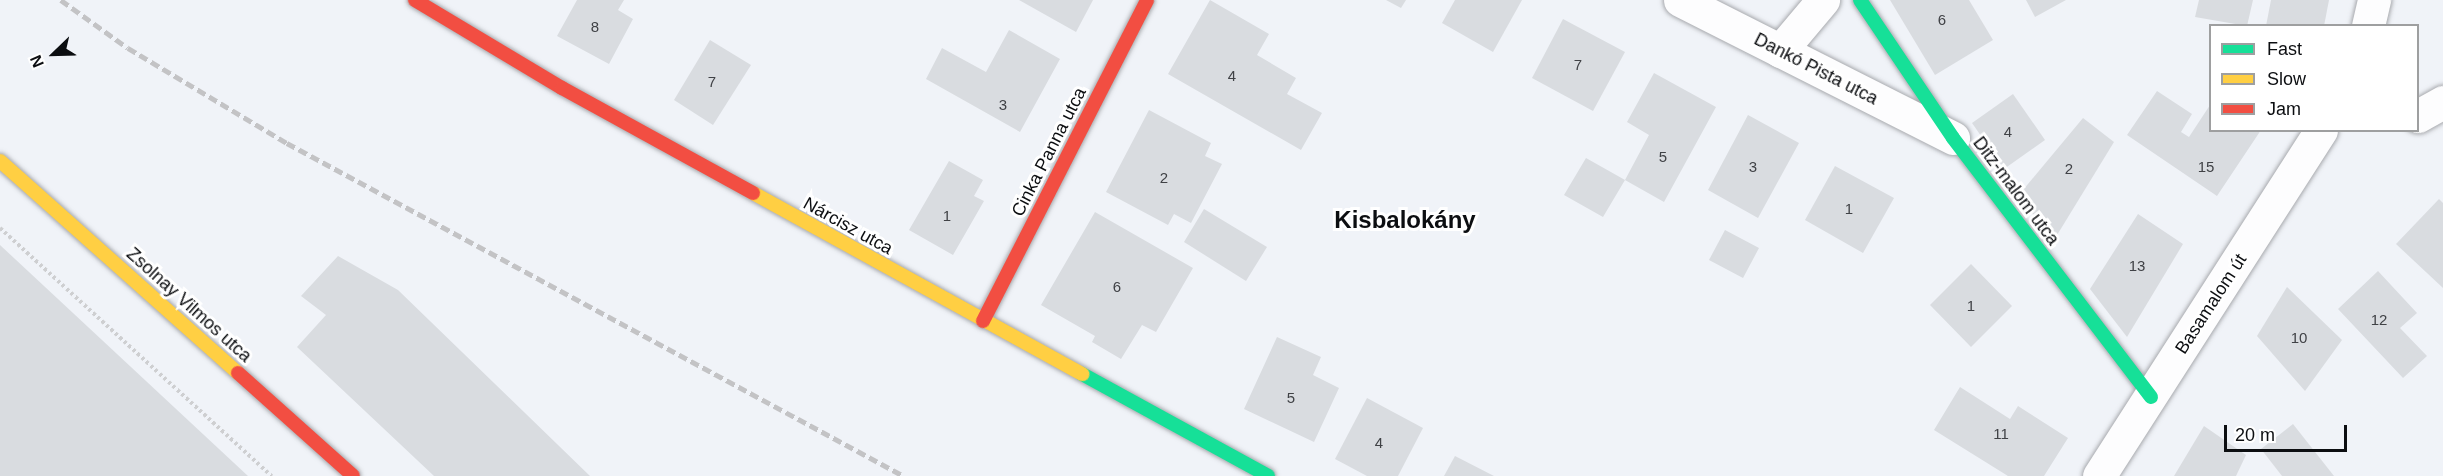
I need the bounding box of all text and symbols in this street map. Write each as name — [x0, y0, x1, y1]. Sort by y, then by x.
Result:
house number: 6 — [1938, 11, 1946, 29]
house number: 8 — [591, 18, 599, 36]
north arrow — [24, 24, 84, 84]
legend — [2209, 24, 2419, 132]
street label: Dankó Pista utca — [1750, 28, 1882, 110]
text: Fast — [2267, 39, 2302, 59]
text: N — [27, 53, 47, 70]
house number: 7 — [1574, 56, 1582, 74]
house number: 4 — [1228, 67, 1236, 85]
text: Slow — [2267, 69, 2306, 89]
house number: 7 — [708, 73, 716, 91]
street label: Cinka Panna utca — [1007, 84, 1091, 220]
house number: 3 — [999, 96, 1007, 114]
text: Jam — [2267, 99, 2301, 119]
house number: 4 — [2004, 123, 2012, 141]
street label: Ditz-malom utca — [1968, 133, 2064, 249]
house number: 5 — [1659, 148, 1667, 166]
house number: 3 — [1749, 158, 1757, 176]
house number: 15 — [2198, 158, 2214, 176]
house number: 2 — [2065, 160, 2073, 178]
house number: 2 — [1160, 169, 1168, 187]
street label: Nárcisz utca — [799, 193, 897, 259]
house number: 1 — [1845, 200, 1853, 218]
district label: Kisbalokány — [1334, 206, 1476, 234]
house number: 1 — [943, 207, 951, 225]
street label: Zsolnay Vilmos utca — [122, 243, 256, 367]
street label: Basamalom út — [2171, 250, 2251, 358]
house number: 13 — [2129, 257, 2145, 275]
house number: 6 — [1113, 278, 1121, 296]
house number: 1 — [1967, 297, 1975, 315]
house number: 12 — [2371, 311, 2387, 329]
house number: 10 — [2291, 329, 2307, 347]
house number: 5 — [1287, 389, 1295, 407]
scale bar — [2227, 413, 2350, 451]
house number: 11 — [1993, 425, 2009, 443]
text: 20 m — [2235, 425, 2275, 445]
house number: 4 — [1375, 434, 1383, 452]

